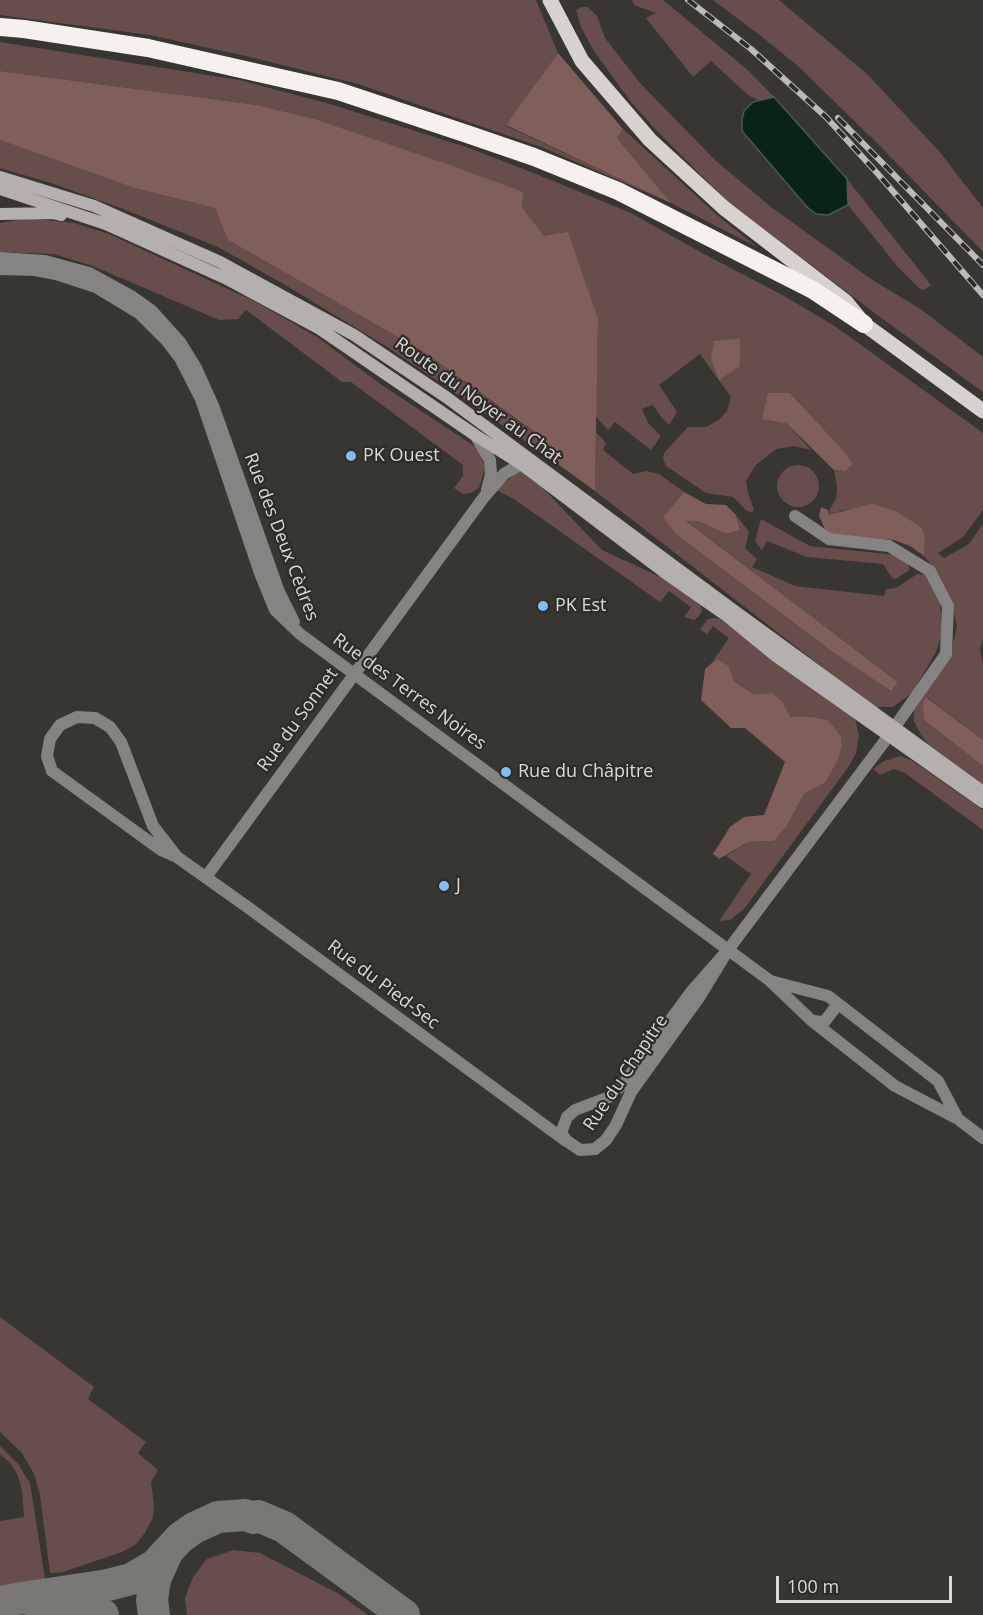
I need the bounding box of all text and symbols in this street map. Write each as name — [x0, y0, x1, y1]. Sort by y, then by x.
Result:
street label: Route du Noyer au Chat — [390, 333, 566, 469]
place label: PK Ouest — [363, 445, 440, 467]
marker: PK Ouest — [344, 449, 358, 463]
street label: Rue des Deux Cèdres — [239, 450, 323, 624]
place label: PK Est — [555, 595, 607, 617]
marker: PK Est — [536, 599, 550, 613]
street label: Rue des Terres Noires — [328, 629, 490, 755]
street label: Rue du Sonnet — [253, 664, 343, 776]
place label: Rue du Châpitre — [518, 761, 653, 783]
marker: Rue du Châpitre — [499, 765, 513, 779]
place label: J — [456, 875, 461, 897]
marker: J — [437, 879, 451, 893]
street label: Rue du Pied-Sec — [323, 936, 443, 1034]
street label: Rue du Chapitre — [579, 1011, 673, 1135]
scale bar — [779, 1564, 954, 1602]
text: 100 m — [787, 1574, 839, 1598]

